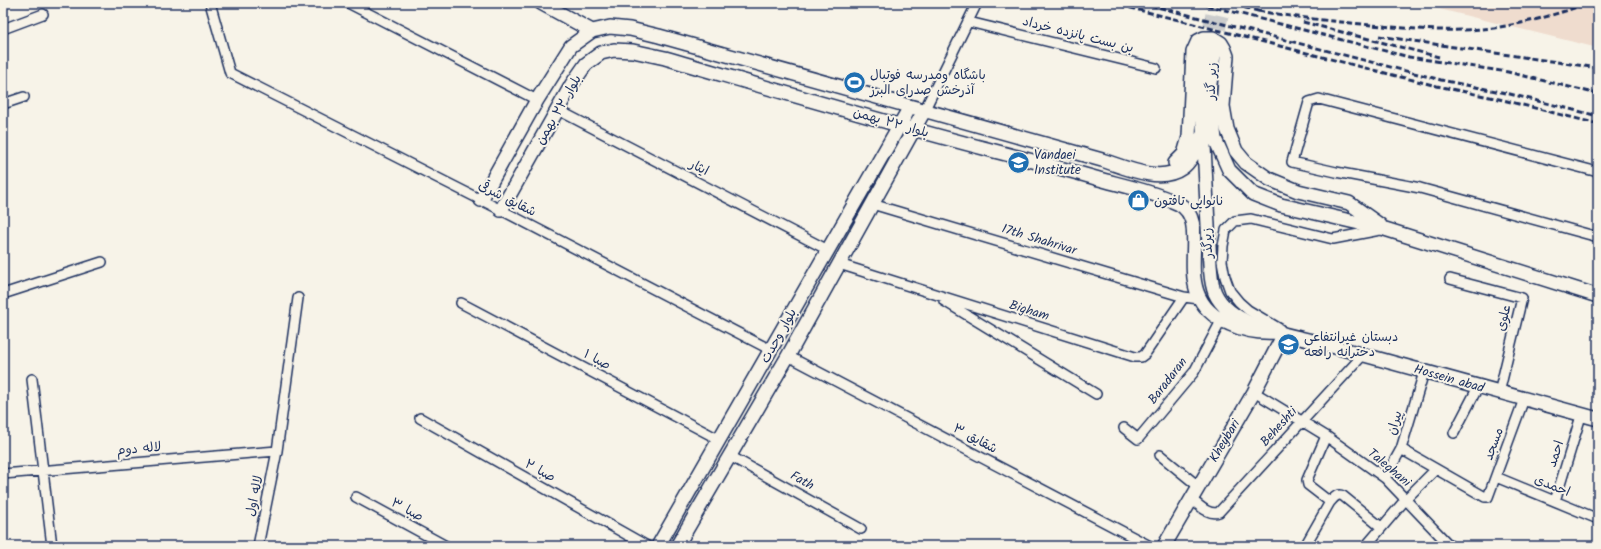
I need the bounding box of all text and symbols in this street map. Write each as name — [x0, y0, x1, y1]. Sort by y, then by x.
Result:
street label: بن بست پانزده خرداد — [1020, 11, 1136, 59]
street label: زیر گذر — [1200, 62, 1223, 101]
place label: باشگاه ومدرسه فوتبال آذرخش صدرای البرز — [869, 65, 986, 101]
sports icon: باشگاه ومدرسه فوتبال آذرخش صدرای البرز — [842, 69, 868, 95]
street label: بلوار ۲۲ بهمن — [530, 71, 588, 149]
street label: بلوار ۲۲ بهمن — [851, 102, 931, 144]
place label: Vandaei Institute — [1034, 145, 1081, 181]
school or university icon: Vandaei Institute — [1006, 149, 1032, 175]
street label: ایثار — [685, 154, 712, 182]
street label: شقایق شرقی — [474, 175, 540, 223]
shop icon: نانوایی تافتون — [1126, 188, 1152, 214]
place label: نانوایی تافتون — [1154, 191, 1224, 212]
street label: 17th Shahrivar — [999, 219, 1080, 262]
street label: زیرگذر — [1197, 227, 1219, 260]
street label: Bigham — [1006, 295, 1052, 327]
street label: علوی — [1491, 302, 1517, 334]
street label: بلوار وحدت — [755, 305, 803, 367]
place label: دبستان غیرانتفاعی دخترانه رافعه — [1304, 327, 1398, 363]
school or university icon: دبستان غیرانتفاعی دخترانه رافعه — [1276, 331, 1302, 357]
street label: صبا ۱ — [579, 344, 615, 376]
street label: Baradaran — [1143, 353, 1193, 409]
street label: Hossein abad — [1411, 359, 1487, 399]
street label: Beheshti — [1255, 402, 1303, 452]
street label: پیران — [1382, 408, 1409, 438]
street label: Kheybari — [1204, 415, 1247, 467]
street label: شقایق ۳ — [949, 418, 1001, 460]
street label: مسجد — [1478, 425, 1510, 463]
street label: لاله دوم — [116, 437, 162, 461]
street label: احمد — [1542, 438, 1570, 470]
street label: Taleghani — [1363, 443, 1416, 493]
street label: صبا ۲ — [521, 454, 559, 488]
street label: Fath — [786, 466, 818, 496]
street label: احمدی — [1531, 469, 1573, 503]
street label: لاله اول — [240, 474, 270, 518]
street label: صبا ۳ — [387, 493, 427, 527]

